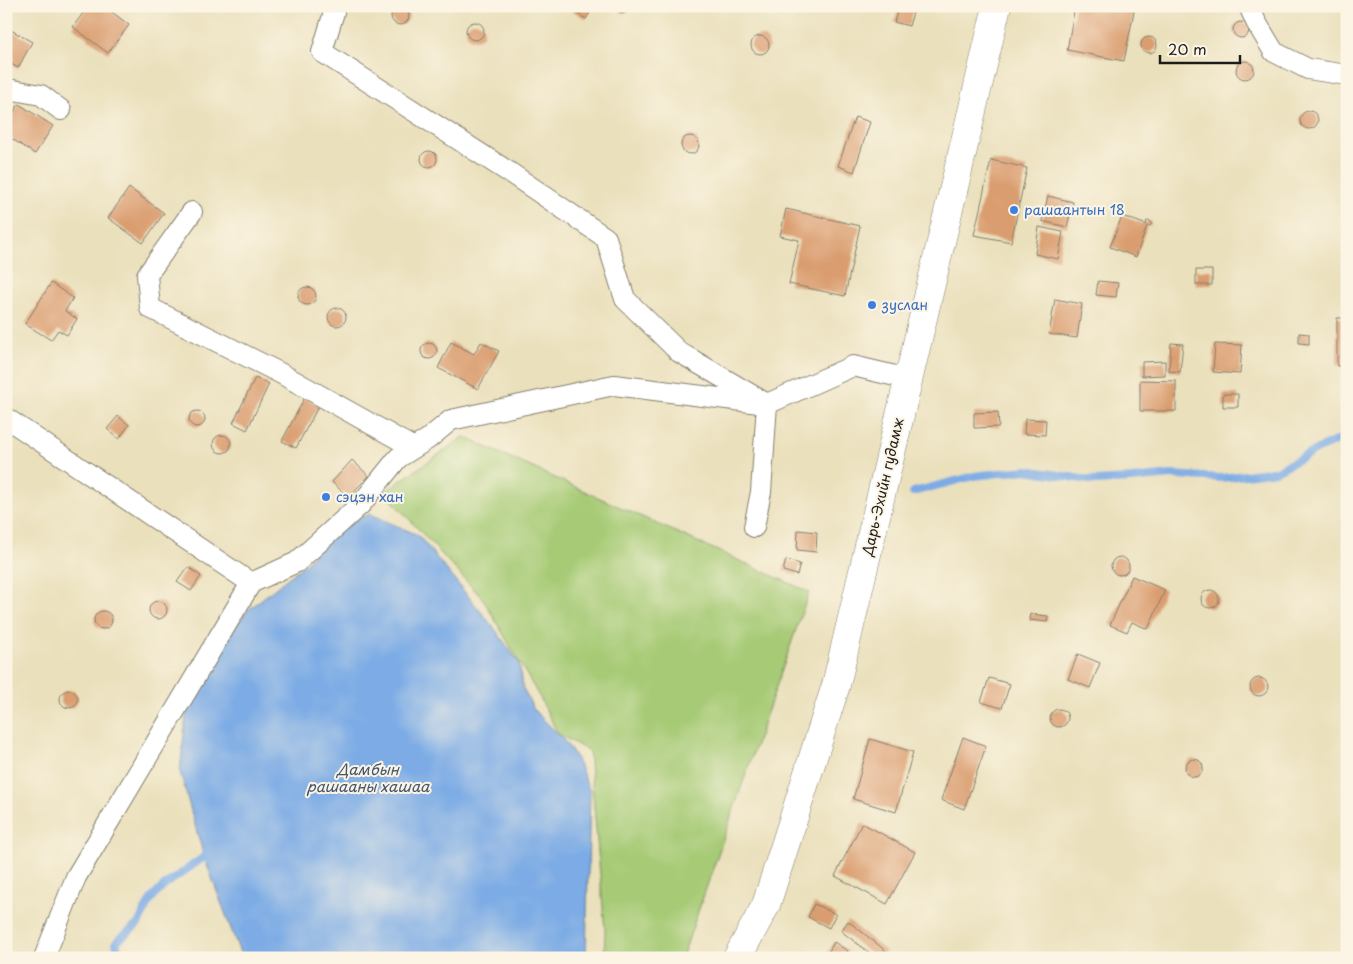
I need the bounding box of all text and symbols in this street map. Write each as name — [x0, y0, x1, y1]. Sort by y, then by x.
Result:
scale bar — [1160, 32, 1240, 64]
text: 20 m — [1168, 37, 1207, 60]
place label: рашаантын 18 — [1024, 199, 1125, 220]
marker: рашаантын 18 — [1008, 204, 1020, 216]
place label: зуслан — [881, 294, 928, 315]
marker: зуслан — [866, 299, 878, 311]
street label: Дарь-Эхийн гудамж — [856, 415, 909, 559]
place label: сэцэн хан — [336, 486, 404, 507]
marker: сэцэн хан — [320, 491, 332, 503]
water label: Дамбын рашааны хашаа — [306, 757, 430, 797]

